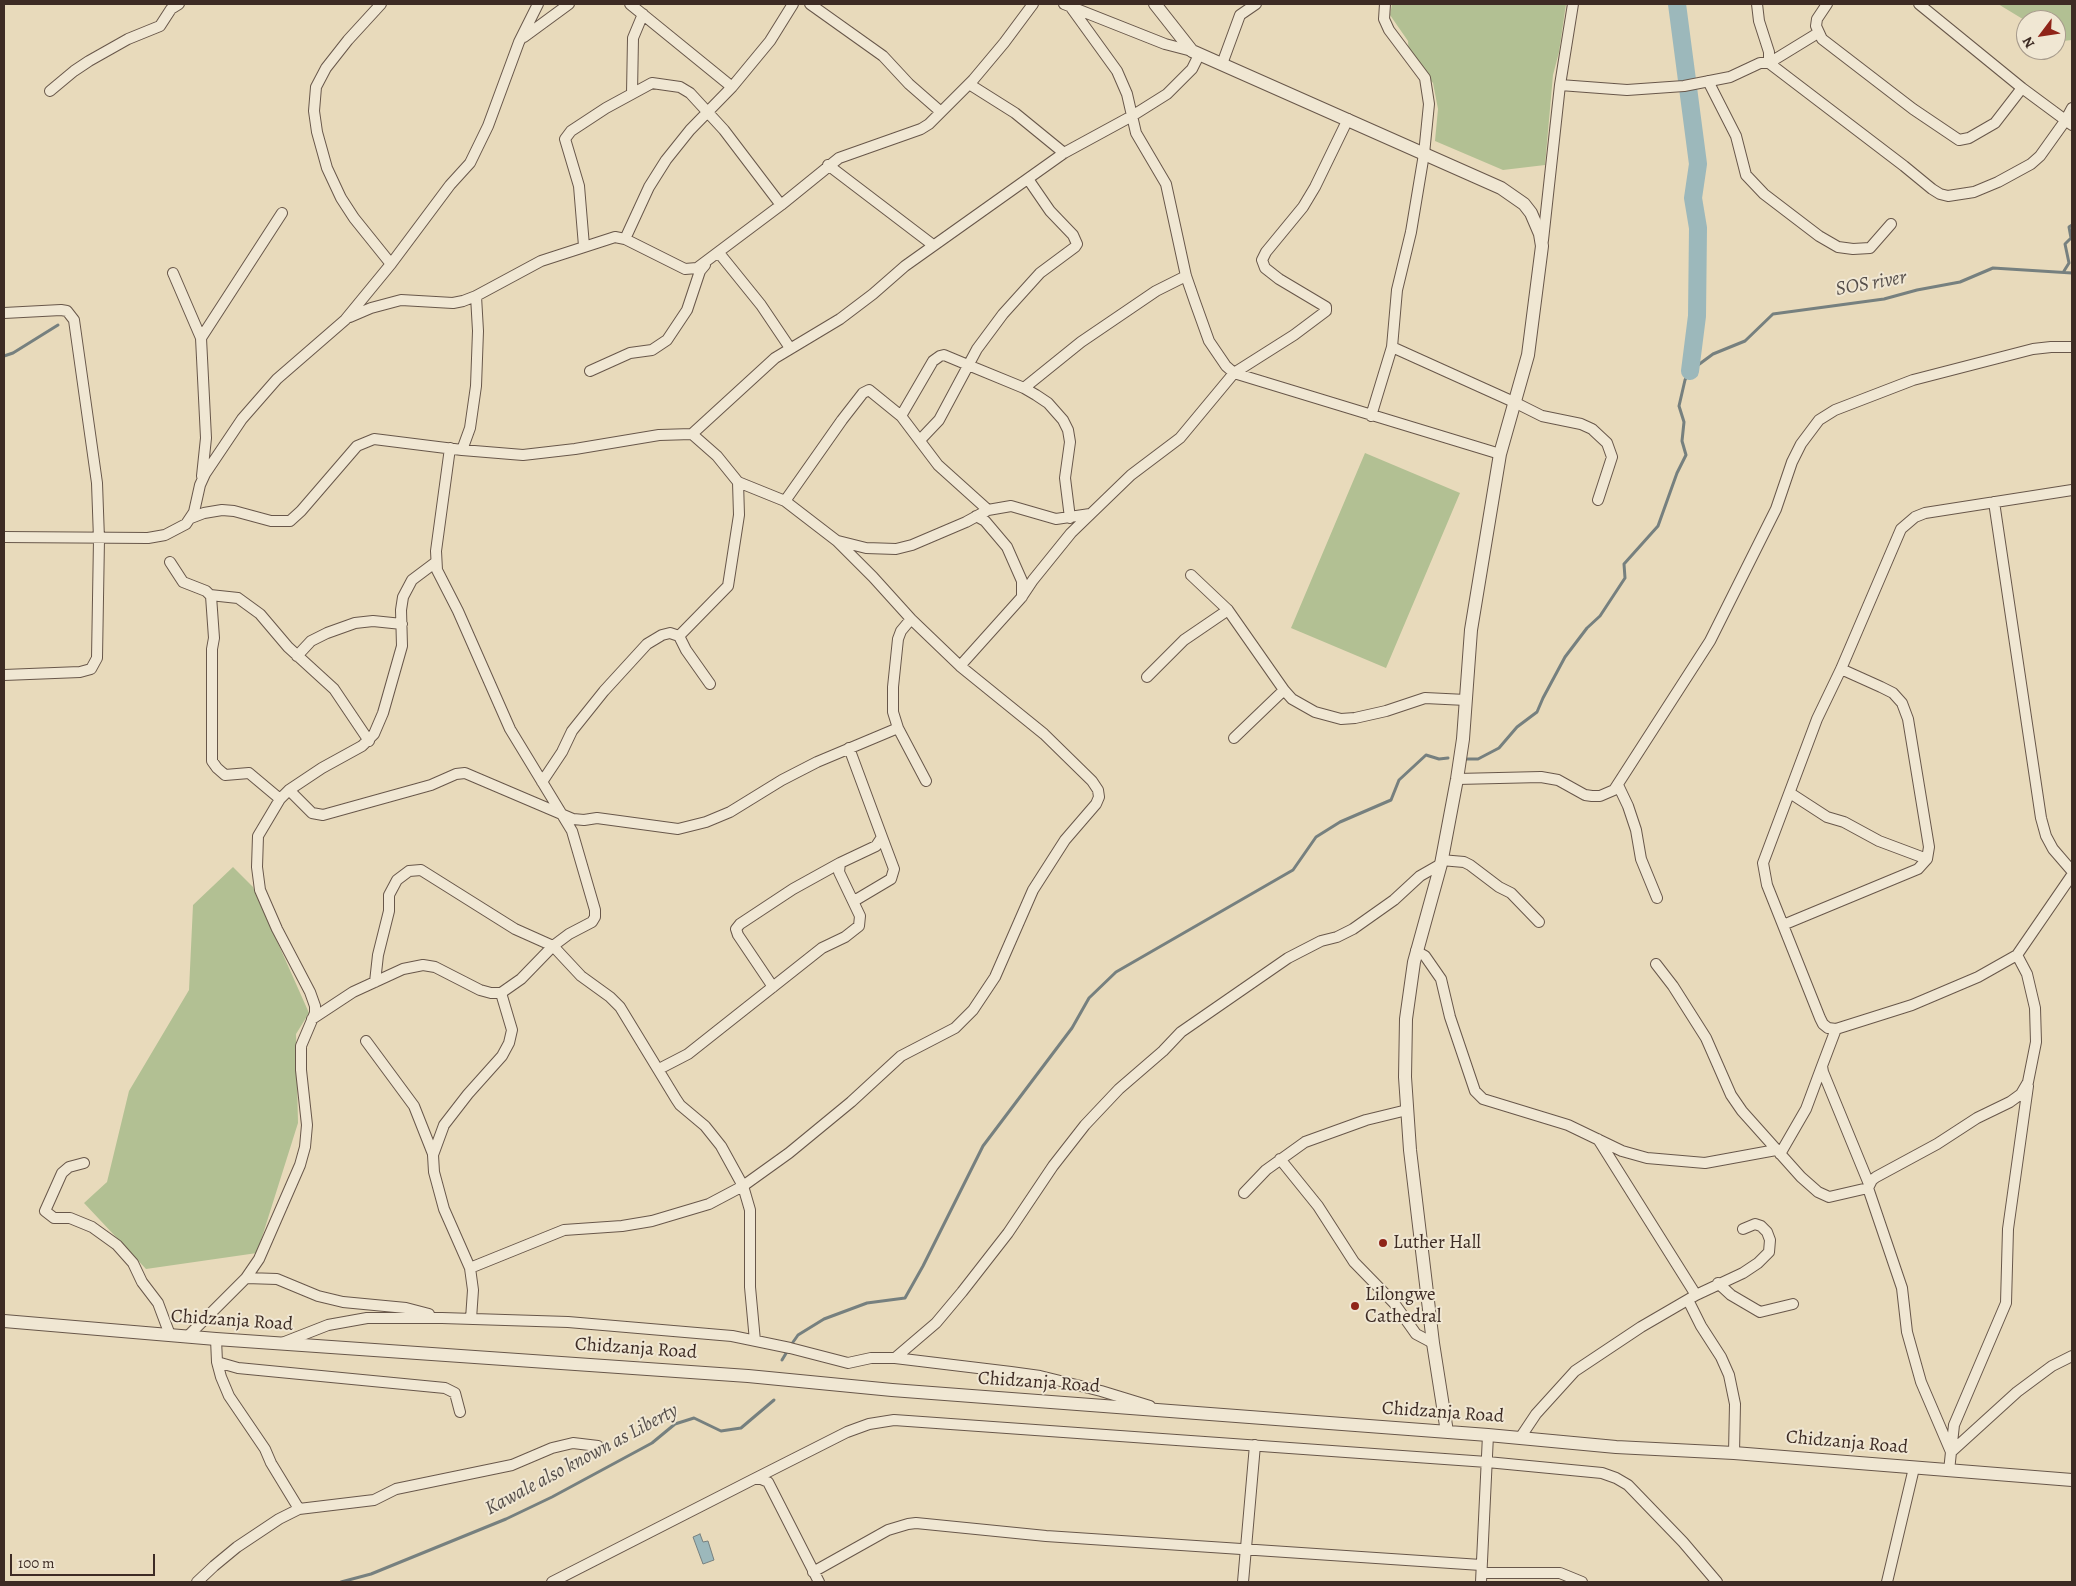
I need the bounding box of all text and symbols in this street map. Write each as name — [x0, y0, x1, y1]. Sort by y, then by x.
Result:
north arrow — [2016, 10, 2066, 60]
text: N — [2018, 33, 2039, 52]
water label: SOS river — [1834, 266, 1908, 302]
place label: Luther Hall — [1393, 1232, 1481, 1254]
marker: Luther Hall — [1377, 1237, 1389, 1249]
place label: Lilongwe Cathedral — [1365, 1284, 1441, 1328]
marker: Lilongwe Cathedral — [1349, 1300, 1361, 1312]
street label: Chidzanja Road — [170, 1305, 294, 1337]
street label: Chidzanja Road — [574, 1333, 698, 1365]
street label: Chidzanja Road — [977, 1367, 1101, 1399]
street label: Chidzanja Road — [1381, 1397, 1505, 1429]
water label: Kawale also known as Liberty — [481, 1399, 683, 1521]
street label: Chidzanja Road — [1785, 1426, 1909, 1460]
scale bar — [12, 1544, 158, 1576]
text: 100 m — [18, 1553, 55, 1573]

